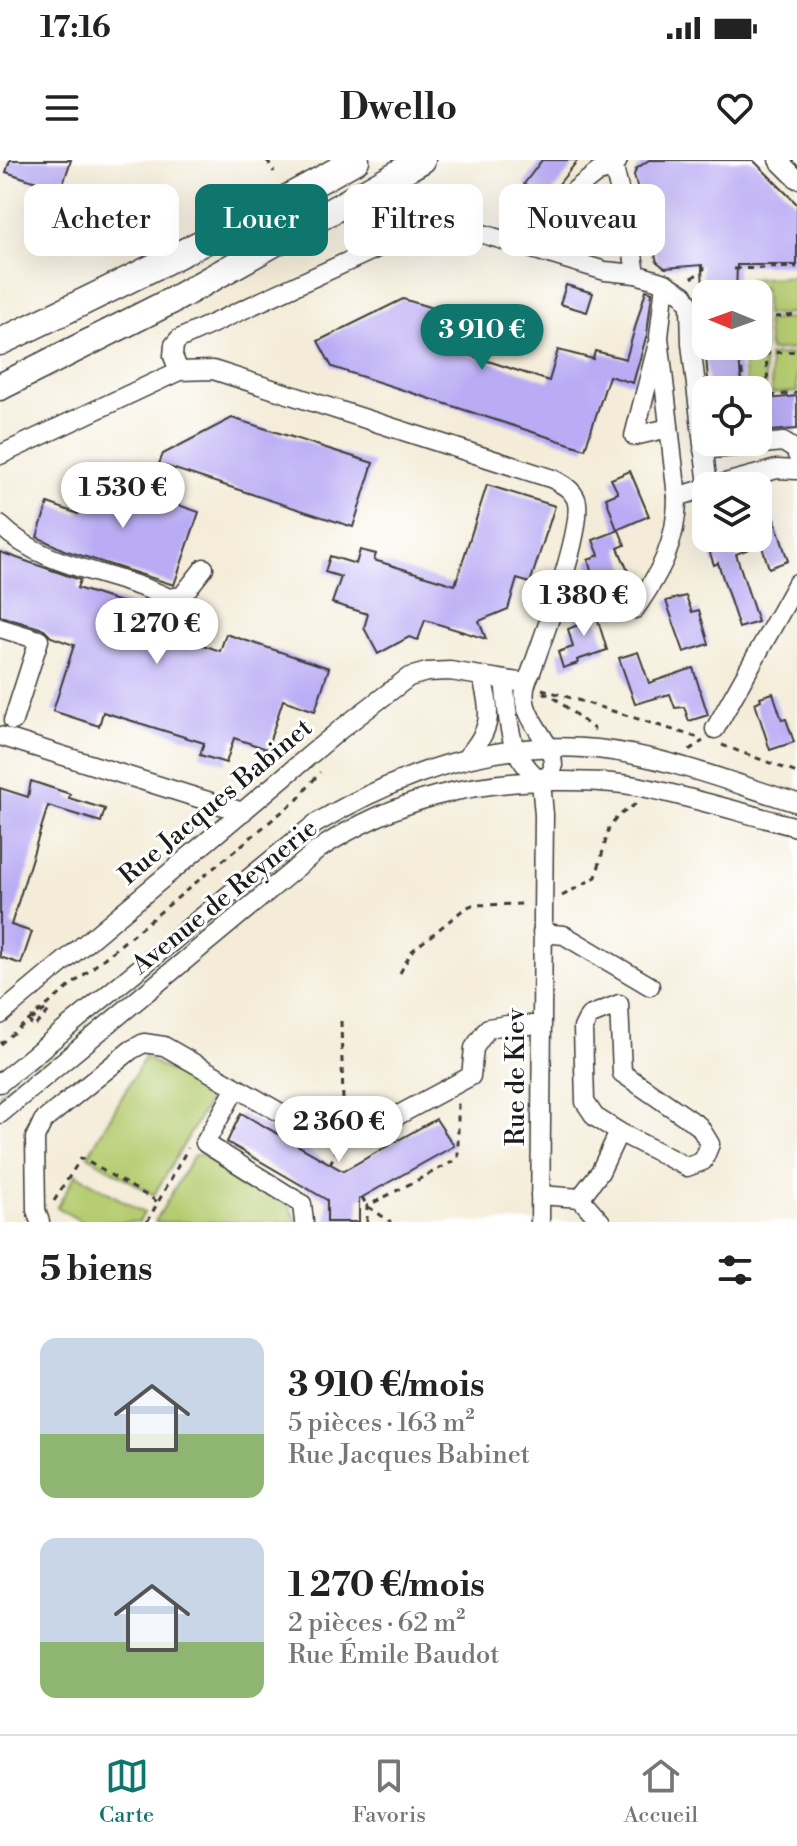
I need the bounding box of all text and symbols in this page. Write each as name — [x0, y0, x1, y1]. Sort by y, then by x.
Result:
text: 17:16 — [40, 9, 111, 47]
icon: menu — [40, 86, 84, 130]
text: Dwello — [340, 86, 457, 131]
icon: heart — [713, 86, 757, 130]
chip: Acheter — [24, 184, 179, 256]
chip: Louer — [195, 184, 328, 256]
chip: Filtres — [344, 184, 483, 256]
chip: Nouveau — [499, 184, 665, 256]
north arrow — [692, 280, 772, 360]
map controls — [692, 280, 772, 552]
pin: 3 910 € — [408, 304, 556, 372]
text: 3 910 € — [439, 314, 525, 346]
button: locate — [692, 376, 772, 456]
pin: 1 530 € — [49, 462, 197, 530]
text: 1 530 € — [79, 472, 167, 504]
button: layers — [692, 472, 772, 552]
pin: 1 380 € — [510, 570, 658, 638]
text: 1 380 € — [540, 580, 628, 612]
pin: 1 270 € — [83, 598, 231, 666]
text: 1 270 € — [113, 608, 201, 640]
street label: Rue Jacques Babinet — [113, 712, 319, 892]
street label: Avenue de Reynerie — [124, 812, 324, 982]
street label: Rue de Kiev — [500, 1007, 532, 1146]
pin: 2 360 € — [265, 1096, 413, 1164]
text: 2 360 € — [293, 1106, 385, 1138]
icon: filters — [713, 1248, 757, 1292]
text: 5 biens — [40, 1249, 153, 1291]
text: 3 910 €/mois — [288, 1365, 485, 1407]
icon: home — [104, 1370, 200, 1466]
text: 5 pièces · 163 m² — [288, 1407, 475, 1439]
text: Rue Jacques Babinet — [288, 1439, 530, 1471]
text: 1 270 €/mois — [288, 1565, 485, 1607]
icon: home — [104, 1570, 200, 1666]
text: 2 pièces · 62 m² — [288, 1607, 465, 1639]
text: Rue Émile Baudot — [288, 1639, 499, 1671]
tab: Carte — [99, 1754, 154, 1829]
tab: Favoris — [352, 1754, 426, 1829]
tab: Accueil — [624, 1754, 698, 1829]

